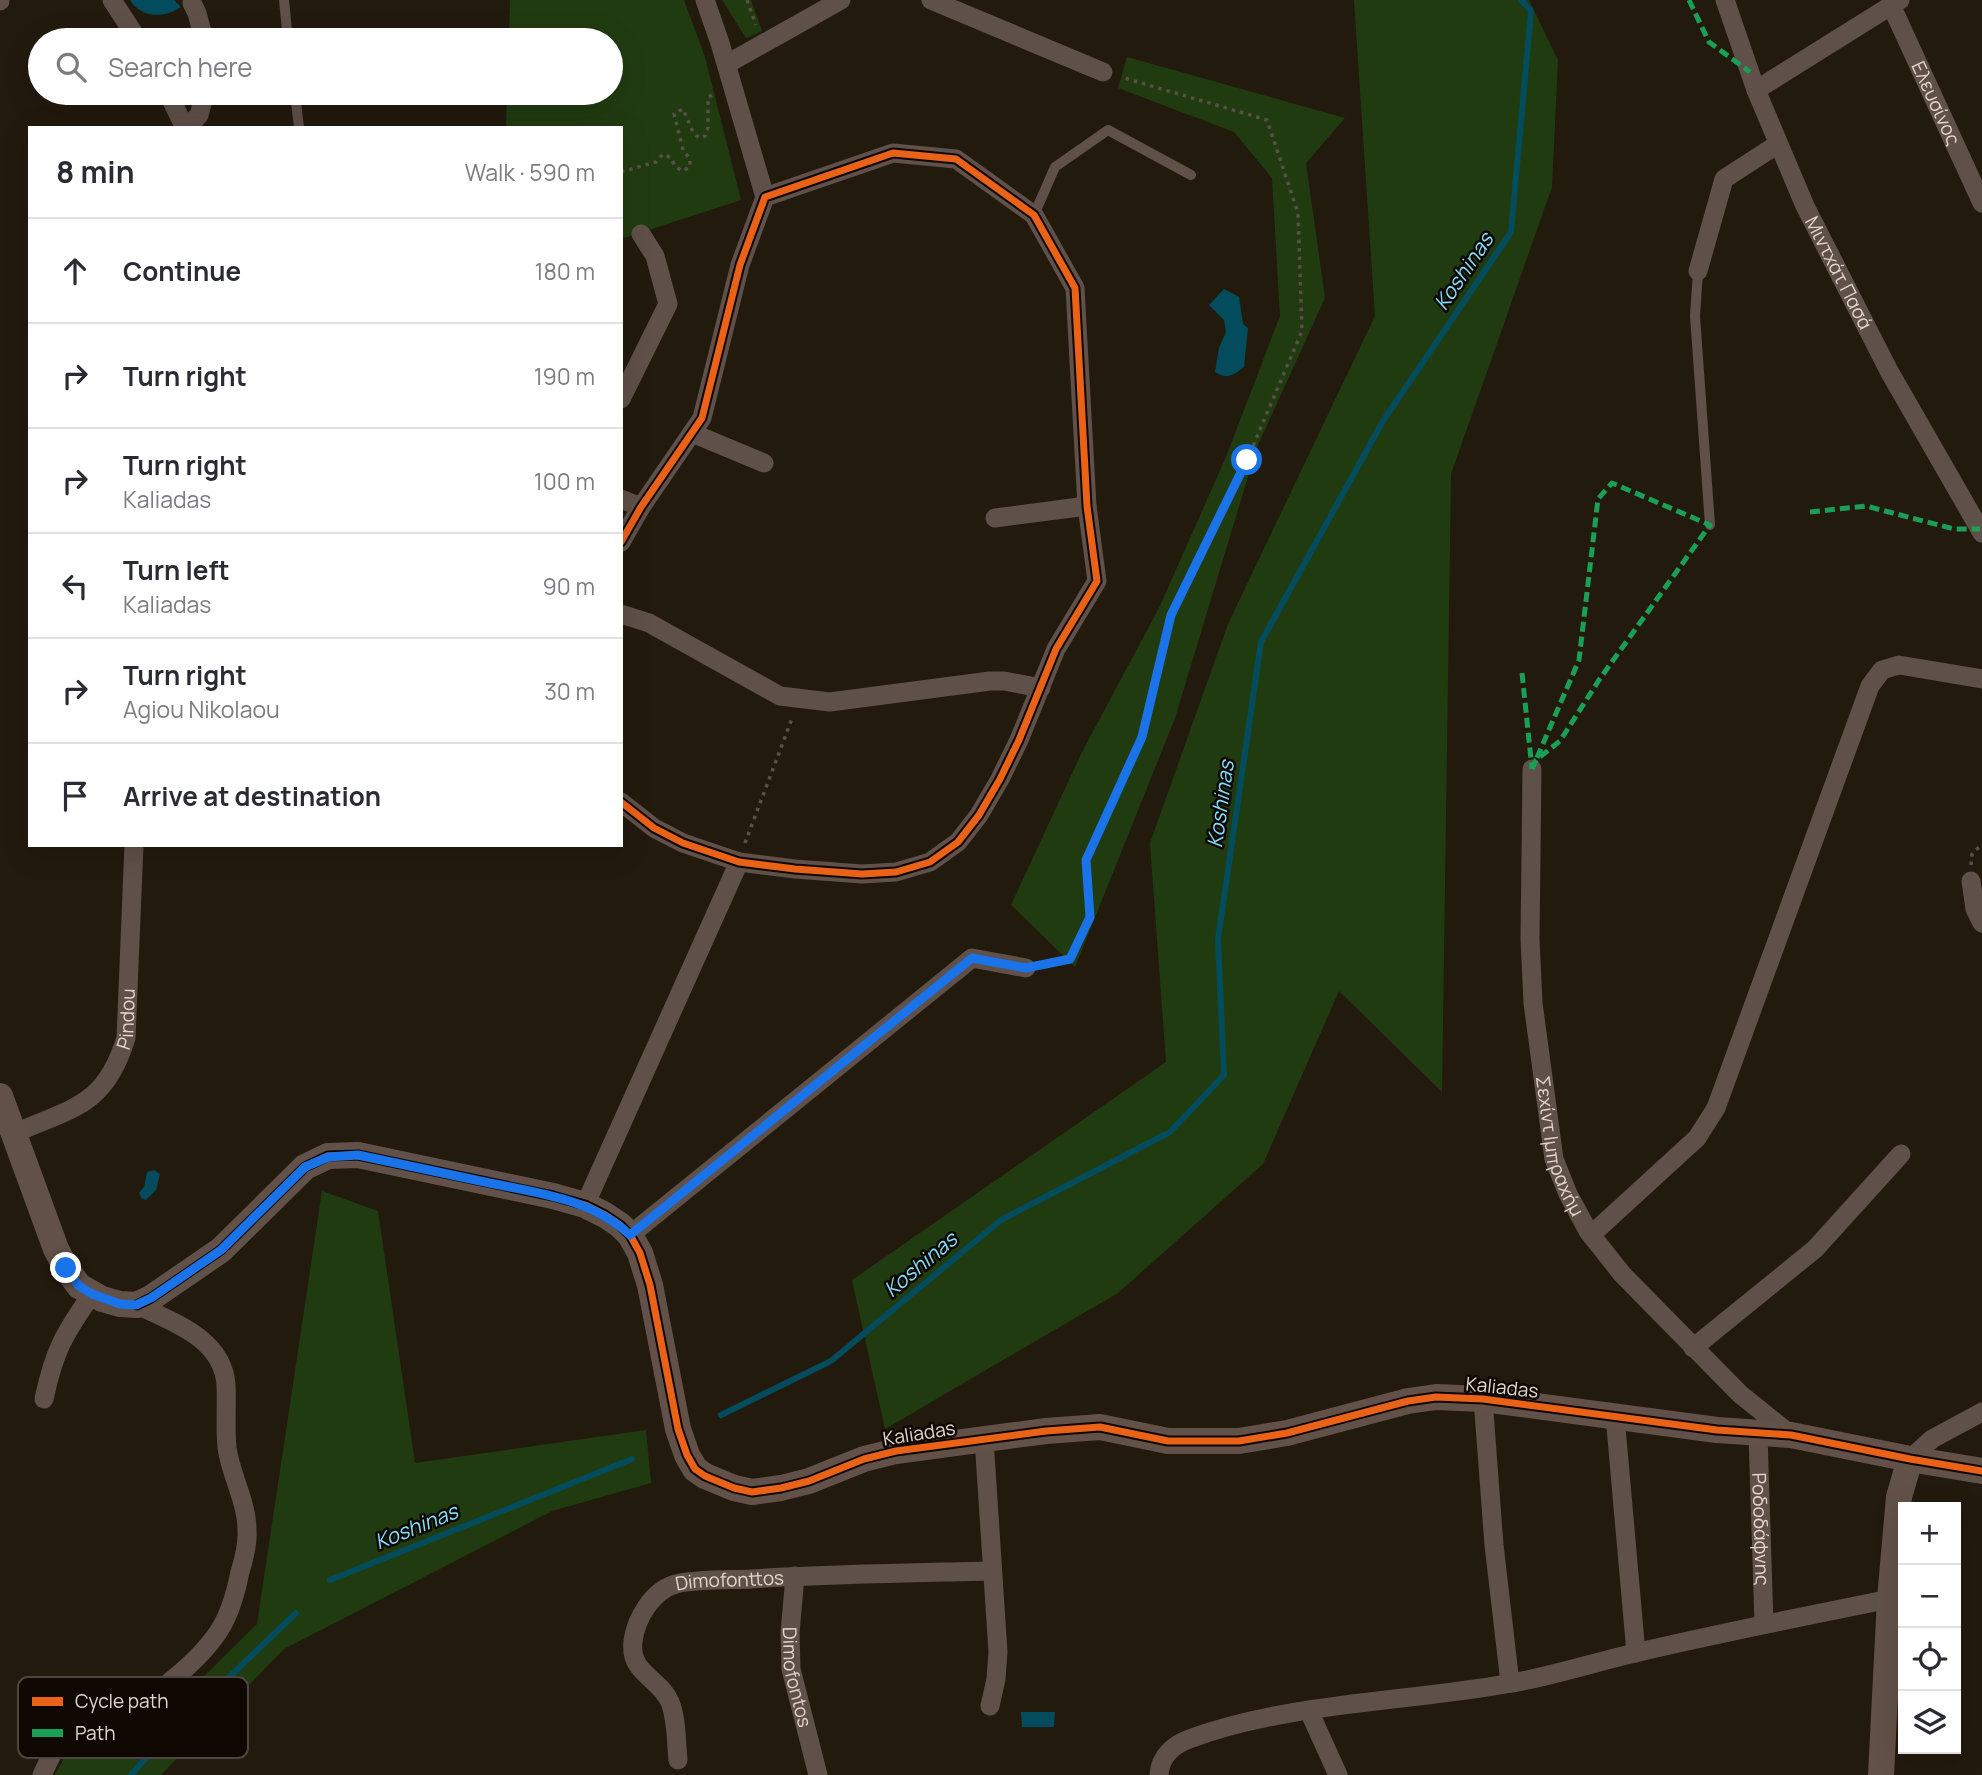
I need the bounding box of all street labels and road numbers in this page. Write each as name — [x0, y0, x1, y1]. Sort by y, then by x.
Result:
street label: Ελευσίνος — [1906, 57, 1967, 149]
street label: Μιντχάτ Πασά — [1799, 212, 1879, 334]
street label: Pindou — [110, 988, 141, 1053]
street label: Σεχίντ Ιμπραχήμ — [1530, 1074, 1591, 1221]
street label: Kaliadas — [1464, 1370, 1540, 1404]
street label: Kaliadas — [881, 1414, 957, 1452]
street label: Ροδοδάφνης — [1746, 1472, 1776, 1586]
street label: Dimofonttos — [673, 1564, 785, 1597]
street label: Dimofontos — [777, 1627, 818, 1730]

